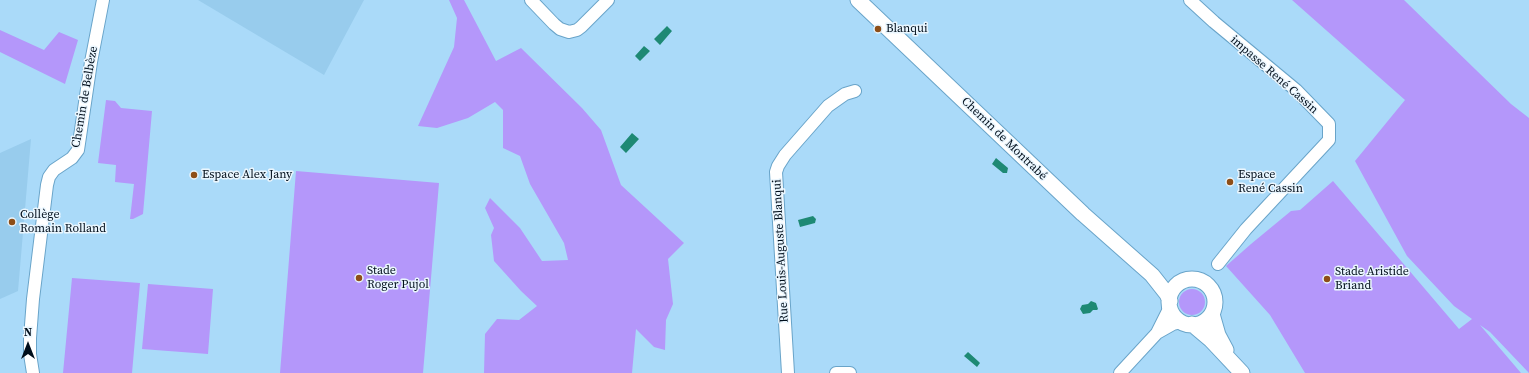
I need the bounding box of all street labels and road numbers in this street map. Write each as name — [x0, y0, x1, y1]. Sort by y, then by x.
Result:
street label: impasse René Cassin — [1227, 33, 1321, 117]
street label: Chemin de Belbèze — [69, 45, 101, 149]
street label: Chemin de Montrabé — [958, 94, 1050, 184]
street label: Rue Louis-Auguste Blanqui — [770, 179, 792, 323]

